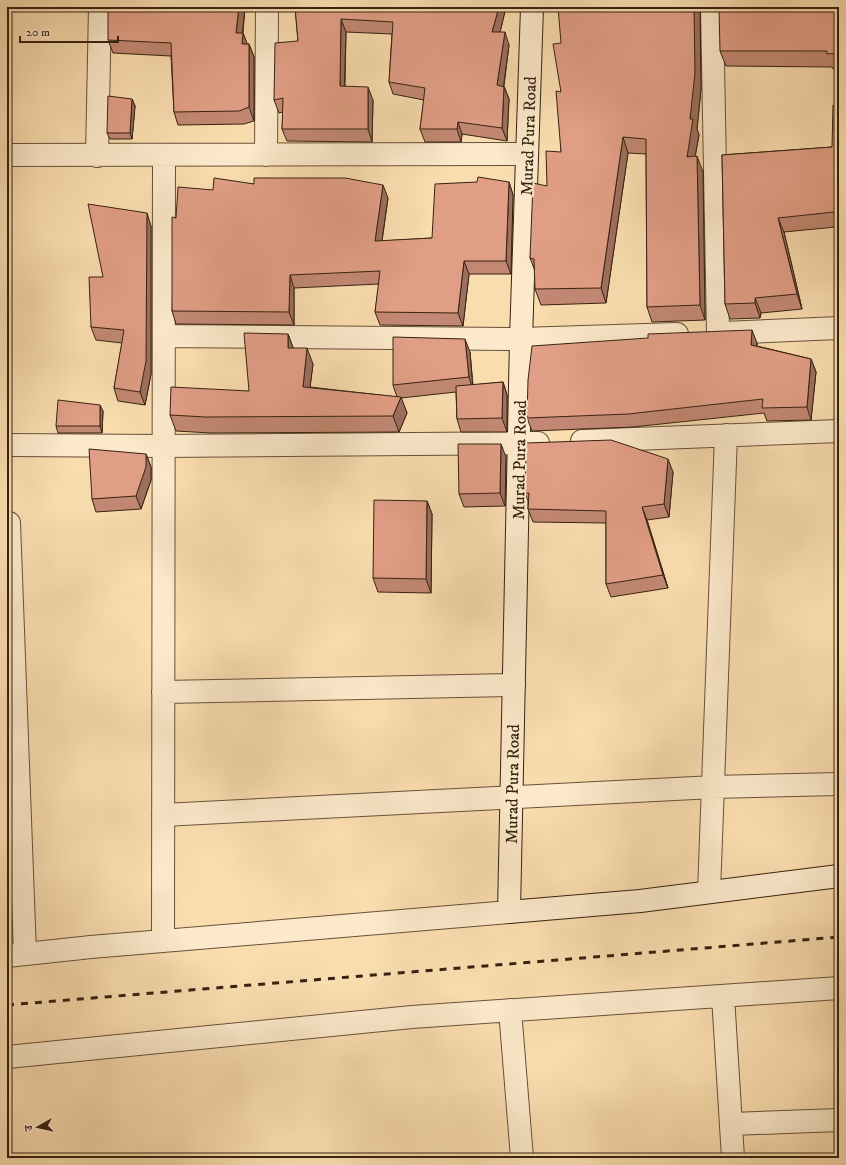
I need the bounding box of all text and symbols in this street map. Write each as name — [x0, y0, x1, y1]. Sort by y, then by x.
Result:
scale bar — [20, 18, 118, 44]
text: 20 m — [26, 25, 50, 40]
street label: Murad Pura Road — [516, 75, 542, 196]
street label: Murad Pura Road — [508, 399, 532, 520]
street label: Murad Pura Road — [501, 723, 525, 844]
north arrow — [18, 1107, 58, 1147]
text: उ — [22, 1123, 37, 1133]

